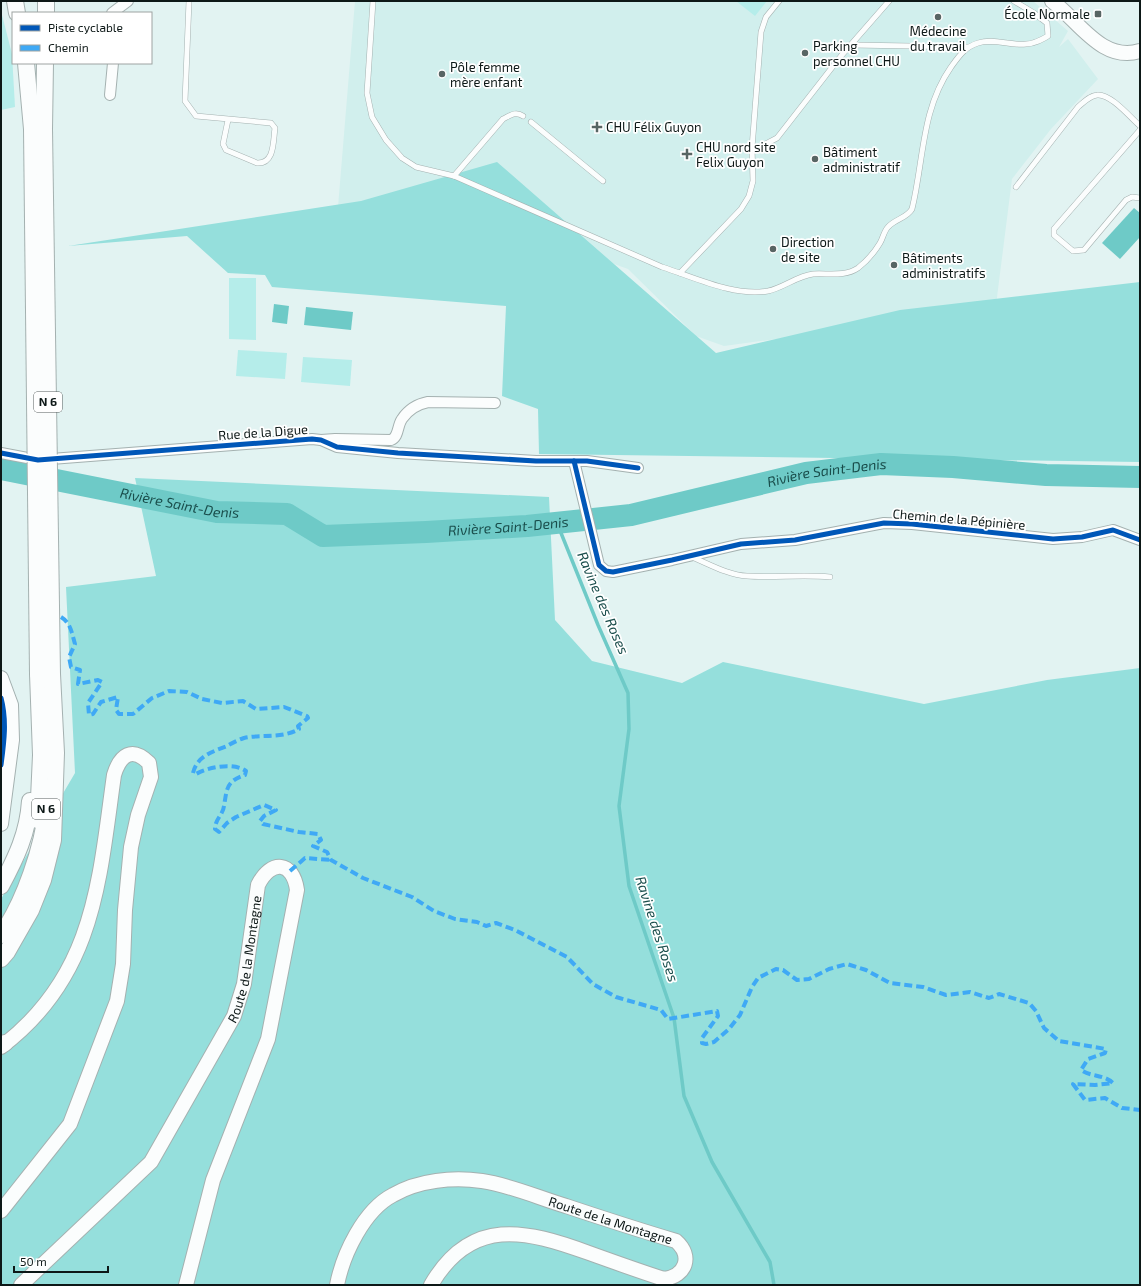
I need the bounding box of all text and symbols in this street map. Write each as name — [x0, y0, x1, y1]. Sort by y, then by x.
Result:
place label: École Normale — [1004, 5, 1090, 22]
marker: École Normale — [1093, 9, 1103, 19]
legend — [12, 12, 152, 64]
marker: Médecine du travail — [933, 12, 943, 22]
text: Piste cyclable — [48, 20, 123, 34]
place label: Médecine du travail — [910, 23, 966, 54]
place label: Parking personnel CHU — [813, 38, 900, 69]
text: Chemin — [48, 40, 89, 54]
marker: Parking personnel CHU — [800, 48, 810, 58]
place label: Pôle femme mère enfant — [450, 59, 522, 90]
marker: Pôle femme mère enfant — [437, 69, 447, 79]
place label: CHU Félix Guyon — [606, 119, 702, 135]
marker: CHU Félix Guyon — [591, 121, 603, 133]
place label: CHU nord site Felix Guyon — [696, 139, 776, 170]
place label: Bâtiment administratif — [823, 144, 901, 175]
marker: CHU nord site Felix Guyon — [681, 148, 693, 160]
marker: Bâtiment administratif — [810, 154, 820, 164]
place label: Direction de site — [781, 234, 834, 265]
marker: Direction de site — [768, 244, 778, 254]
place label: Bâtiments administratifs — [902, 250, 986, 281]
marker: Bâtiments administratifs — [889, 260, 899, 270]
road number: N 6 — [34, 392, 62, 412]
street label: Rue de la Digue — [218, 421, 308, 443]
water label: Rivière Saint-Denis — [765, 455, 887, 490]
water label: Rivière Saint-Denis — [119, 484, 240, 521]
street label: Chemin de la Pépinière — [892, 505, 1026, 533]
water label: Rivière Saint-Denis — [447, 513, 569, 539]
water label: Ravine des Roses — [574, 549, 633, 657]
road number: N 6 — [32, 799, 60, 819]
water label: Ravine des Roses — [632, 874, 683, 984]
street label: Route de la Montagne — [224, 895, 264, 1026]
street label: Route de la Montagne — [547, 1193, 674, 1247]
scale bar — [14, 1248, 108, 1274]
text: 50 m — [20, 1254, 47, 1268]

